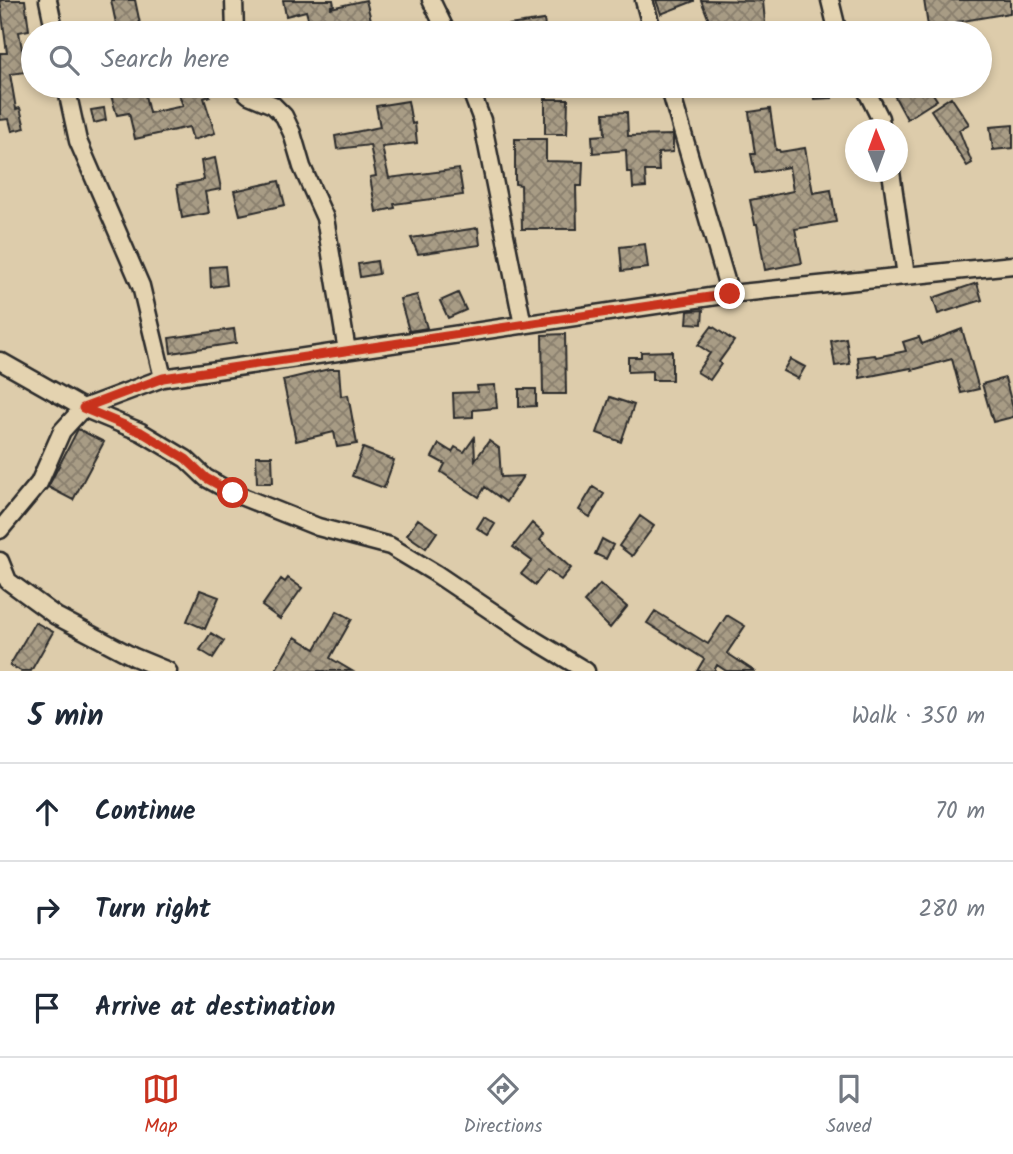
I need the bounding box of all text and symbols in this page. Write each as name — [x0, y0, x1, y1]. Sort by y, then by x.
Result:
search box — [21, 21, 992, 98]
text: Search here — [101, 39, 229, 81]
icon: search — [45, 41, 83, 79]
north arrow — [845, 119, 908, 182]
route end — [714, 278, 745, 309]
route start — [217, 477, 248, 508]
text: 5 min — [28, 693, 104, 741]
text: Walk · 350 m — [851, 699, 985, 735]
text: Continue — [95, 791, 196, 833]
icon: ahead — [28, 793, 66, 831]
text: 70 m — [935, 794, 985, 830]
text: Turn right — [95, 889, 211, 931]
icon: right — [28, 891, 66, 929]
text: 280 m — [919, 892, 985, 928]
text: Arrive at destination — [95, 987, 335, 1029]
icon: arrive — [28, 989, 66, 1027]
tab: Map — [142, 1070, 180, 1142]
tab: Directions — [464, 1070, 542, 1142]
tab: Saved — [826, 1070, 871, 1142]

